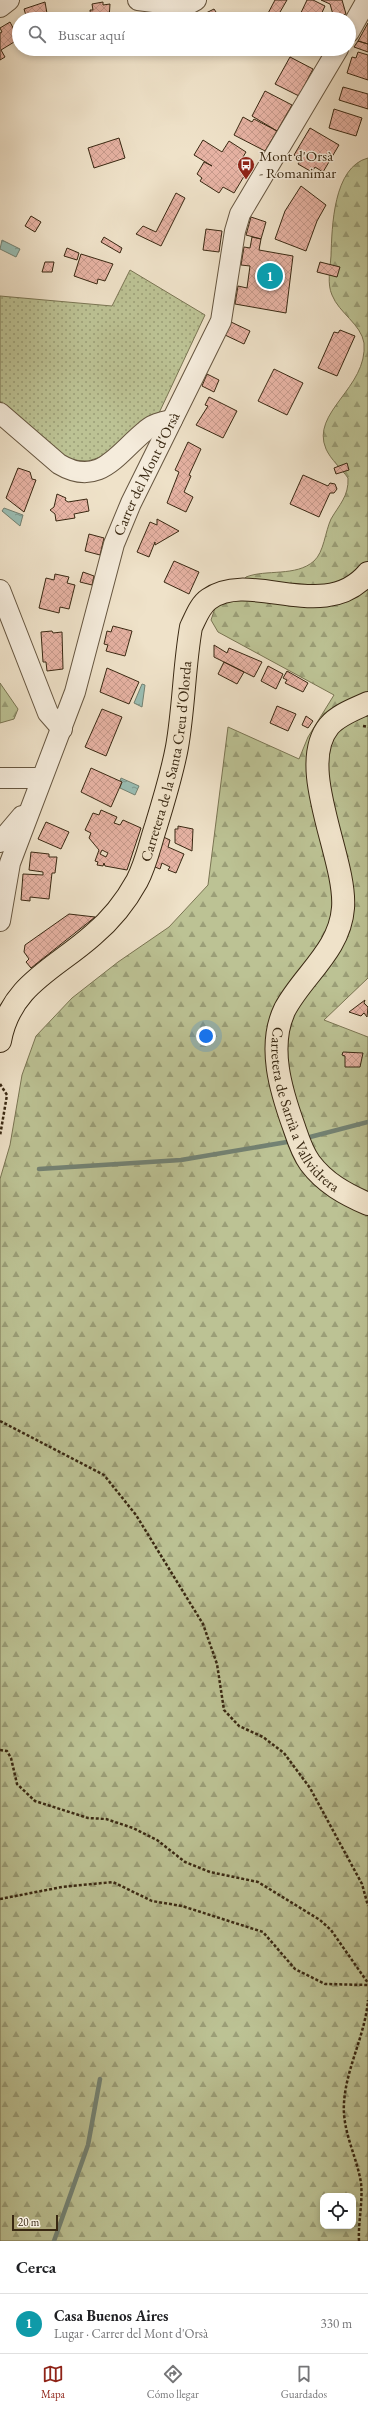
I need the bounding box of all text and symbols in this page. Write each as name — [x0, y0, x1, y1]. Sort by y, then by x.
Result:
search box — [12, 12, 356, 56]
icon: search — [26, 23, 48, 45]
text: Buscar aquí — [58, 25, 125, 44]
place label: Mont d'Orsà - Romanimar — [259, 146, 336, 182]
bus stop icon: Mont d'Orsà - Romanimar — [236, 155, 256, 180]
pin: 1 — [257, 261, 283, 291]
street label: Carrer del Mont d'Orsà — [108, 409, 183, 538]
street label: Carretera de la Santa Creu d'Olorda — [136, 660, 195, 864]
your location — [196, 1026, 216, 1046]
street label: Carretera de Sarrià a Vallvidrera — [267, 1026, 343, 1196]
map controls — [320, 2193, 356, 2229]
button: locate — [320, 2193, 356, 2229]
scale bar — [12, 2213, 58, 2232]
text: 20 m — [18, 2215, 39, 2229]
text: Cerca — [16, 2256, 56, 2278]
text: Casa Buenos Aires — [54, 2306, 168, 2325]
text: 1 — [26, 2315, 32, 2332]
text: 330 m — [321, 2315, 352, 2332]
text: Lugar · Carrer del Mont d'Orsà — [54, 2325, 208, 2342]
tab: Mapa — [41, 2363, 65, 2401]
tab: Cómo llegar — [147, 2363, 199, 2401]
tab: Guardados — [281, 2363, 327, 2401]

